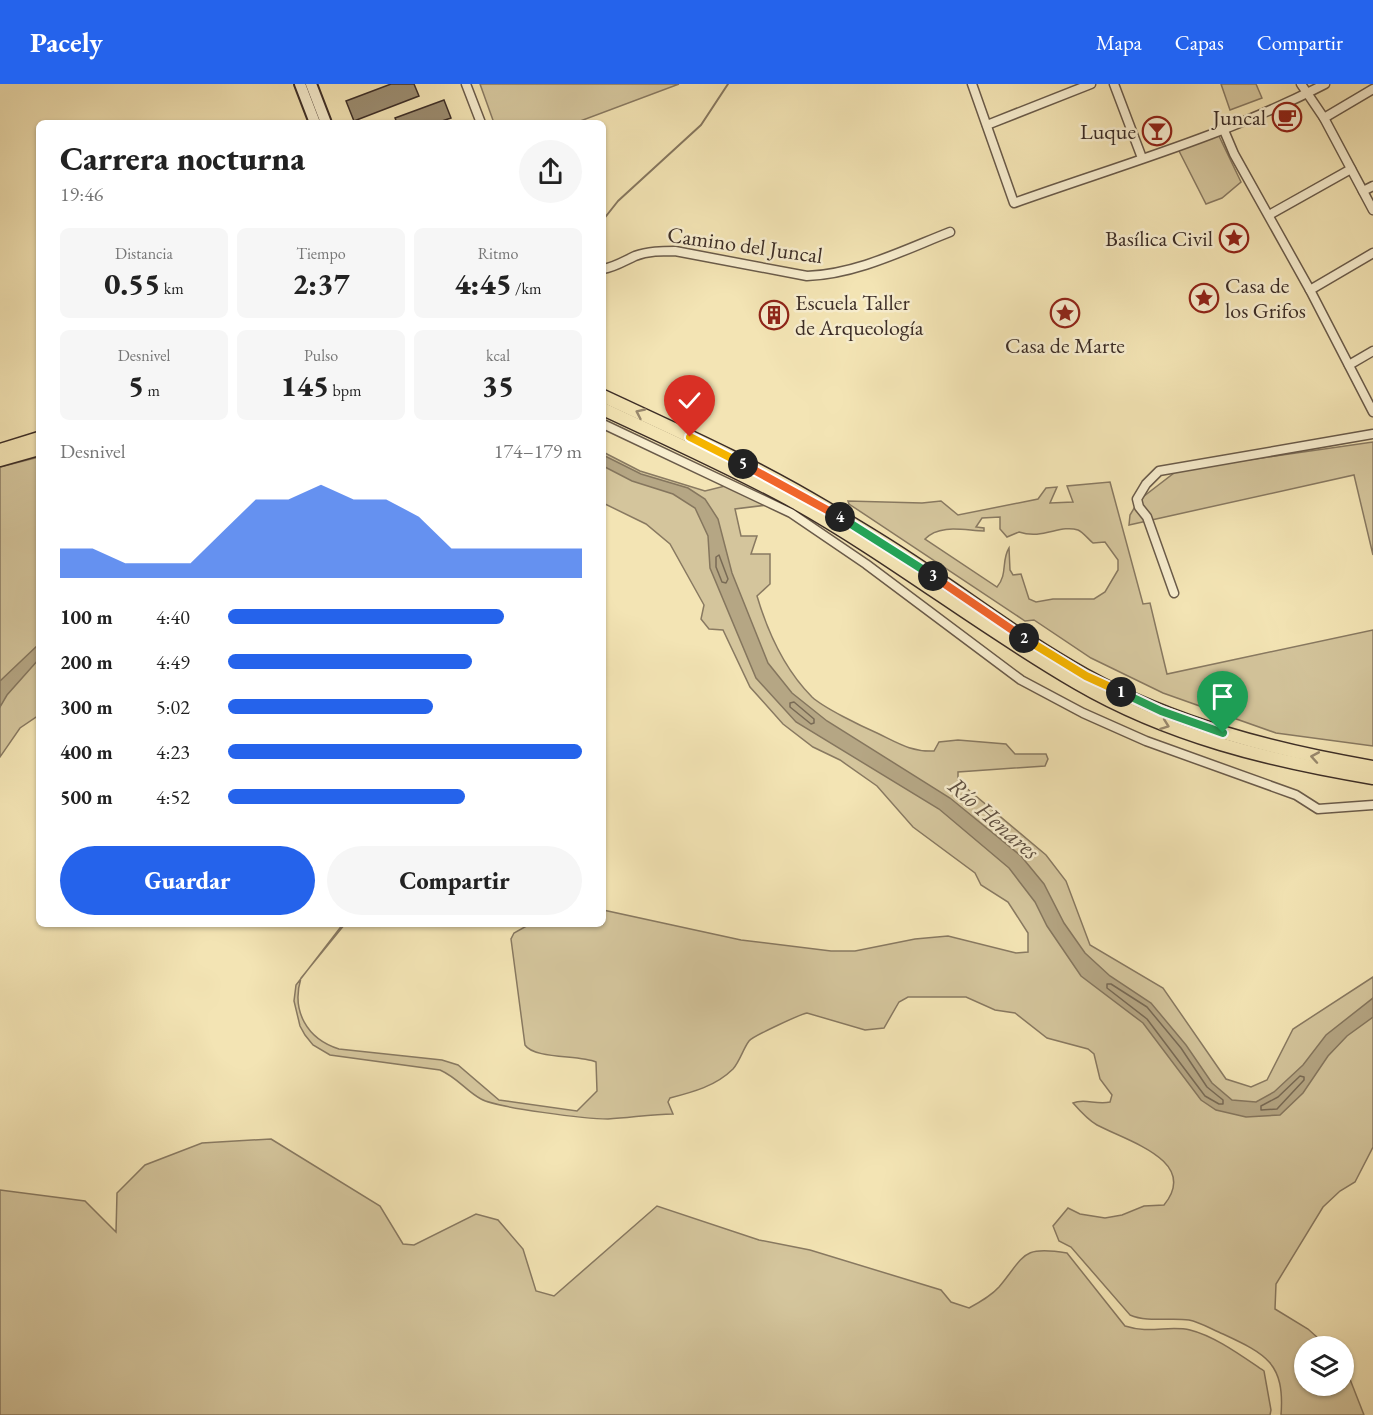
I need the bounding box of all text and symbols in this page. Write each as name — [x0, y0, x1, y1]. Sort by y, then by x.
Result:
text: Pacely — [30, 24, 103, 60]
text: Mapa — [1096, 29, 1142, 56]
text: Capas — [1175, 29, 1224, 56]
text: Compartir — [1257, 29, 1343, 56]
cafe icon: Juncal — [1271, 101, 1303, 133]
place label: Juncal — [1211, 103, 1266, 132]
bar icon: Luque — [1141, 115, 1173, 147]
place label: Luque — [1080, 117, 1136, 146]
text: Carrera nocturna — [60, 137, 305, 180]
button: share — [519, 140, 582, 203]
text: 19:46 — [60, 181, 103, 207]
street label: Camino del Juncal — [665, 220, 825, 270]
place icon: Basílica Civil — [1218, 222, 1250, 254]
place label: Basílica Civil — [1105, 224, 1213, 253]
text: Distancia — [115, 243, 173, 264]
text: Tiempo — [296, 243, 346, 264]
text: Ritmo — [478, 243, 518, 264]
text: 0.55 — [104, 264, 160, 303]
text: 2:37 — [292, 264, 350, 303]
text: 4:45 — [455, 264, 512, 303]
place label: Casa de los Grifos — [1225, 271, 1306, 325]
text: km — [160, 278, 184, 299]
text: /km — [512, 278, 541, 299]
place icon: Casa de los Grifos — [1188, 282, 1220, 314]
place label: Escuela Taller de Arqueología — [795, 288, 924, 342]
place icon: Casa de Marte — [1049, 297, 1081, 329]
building icon: Escuela Taller de Arqueología — [758, 299, 790, 331]
place label: Casa de Marte — [1005, 331, 1125, 360]
text: Desnivel — [118, 345, 170, 366]
text: Pulso — [304, 345, 338, 366]
text: kcal — [486, 345, 510, 366]
text: 5 — [128, 366, 144, 405]
text: 145 — [281, 366, 329, 405]
text: 35 — [482, 366, 514, 405]
pin — [664, 375, 715, 437]
text: m — [144, 380, 160, 401]
text: bpm — [329, 380, 361, 401]
icon: check — [673, 384, 706, 417]
one-way arrow — [636, 409, 647, 421]
text: Desnivel — [60, 438, 126, 464]
text: 174–179 m — [494, 438, 582, 464]
pin: 5 — [728, 449, 758, 479]
text: 5 — [739, 453, 747, 474]
pin: 4 — [825, 502, 855, 532]
text: 4 — [836, 506, 844, 527]
pin: 3 — [918, 561, 948, 591]
text: 3 — [929, 565, 937, 586]
text: 100 m — [60, 604, 113, 630]
text: 4:40 — [156, 604, 190, 630]
pin: 2 — [1009, 623, 1039, 653]
text: 2 — [1020, 627, 1028, 648]
text: 200 m — [60, 649, 113, 675]
text: 4:49 — [156, 649, 190, 675]
pin — [1197, 671, 1248, 733]
pin: 1 — [1106, 677, 1136, 707]
icon: arrive — [1206, 680, 1239, 713]
text: 1 — [1117, 681, 1125, 702]
text: 300 m — [60, 694, 113, 720]
text: 5:02 — [156, 694, 190, 720]
one-way arrow — [1159, 718, 1170, 731]
text: 400 m — [60, 739, 113, 765]
text: 4:23 — [156, 739, 190, 765]
one-way arrow — [1311, 751, 1321, 764]
water label: Río Henares — [942, 770, 1046, 866]
text: 500 m — [60, 784, 113, 810]
text: 4:52 — [156, 784, 190, 810]
button: Guardar — [60, 846, 315, 915]
button: Compartir — [327, 846, 582, 915]
map controls — [1294, 1336, 1354, 1396]
button: layers — [1294, 1336, 1354, 1396]

